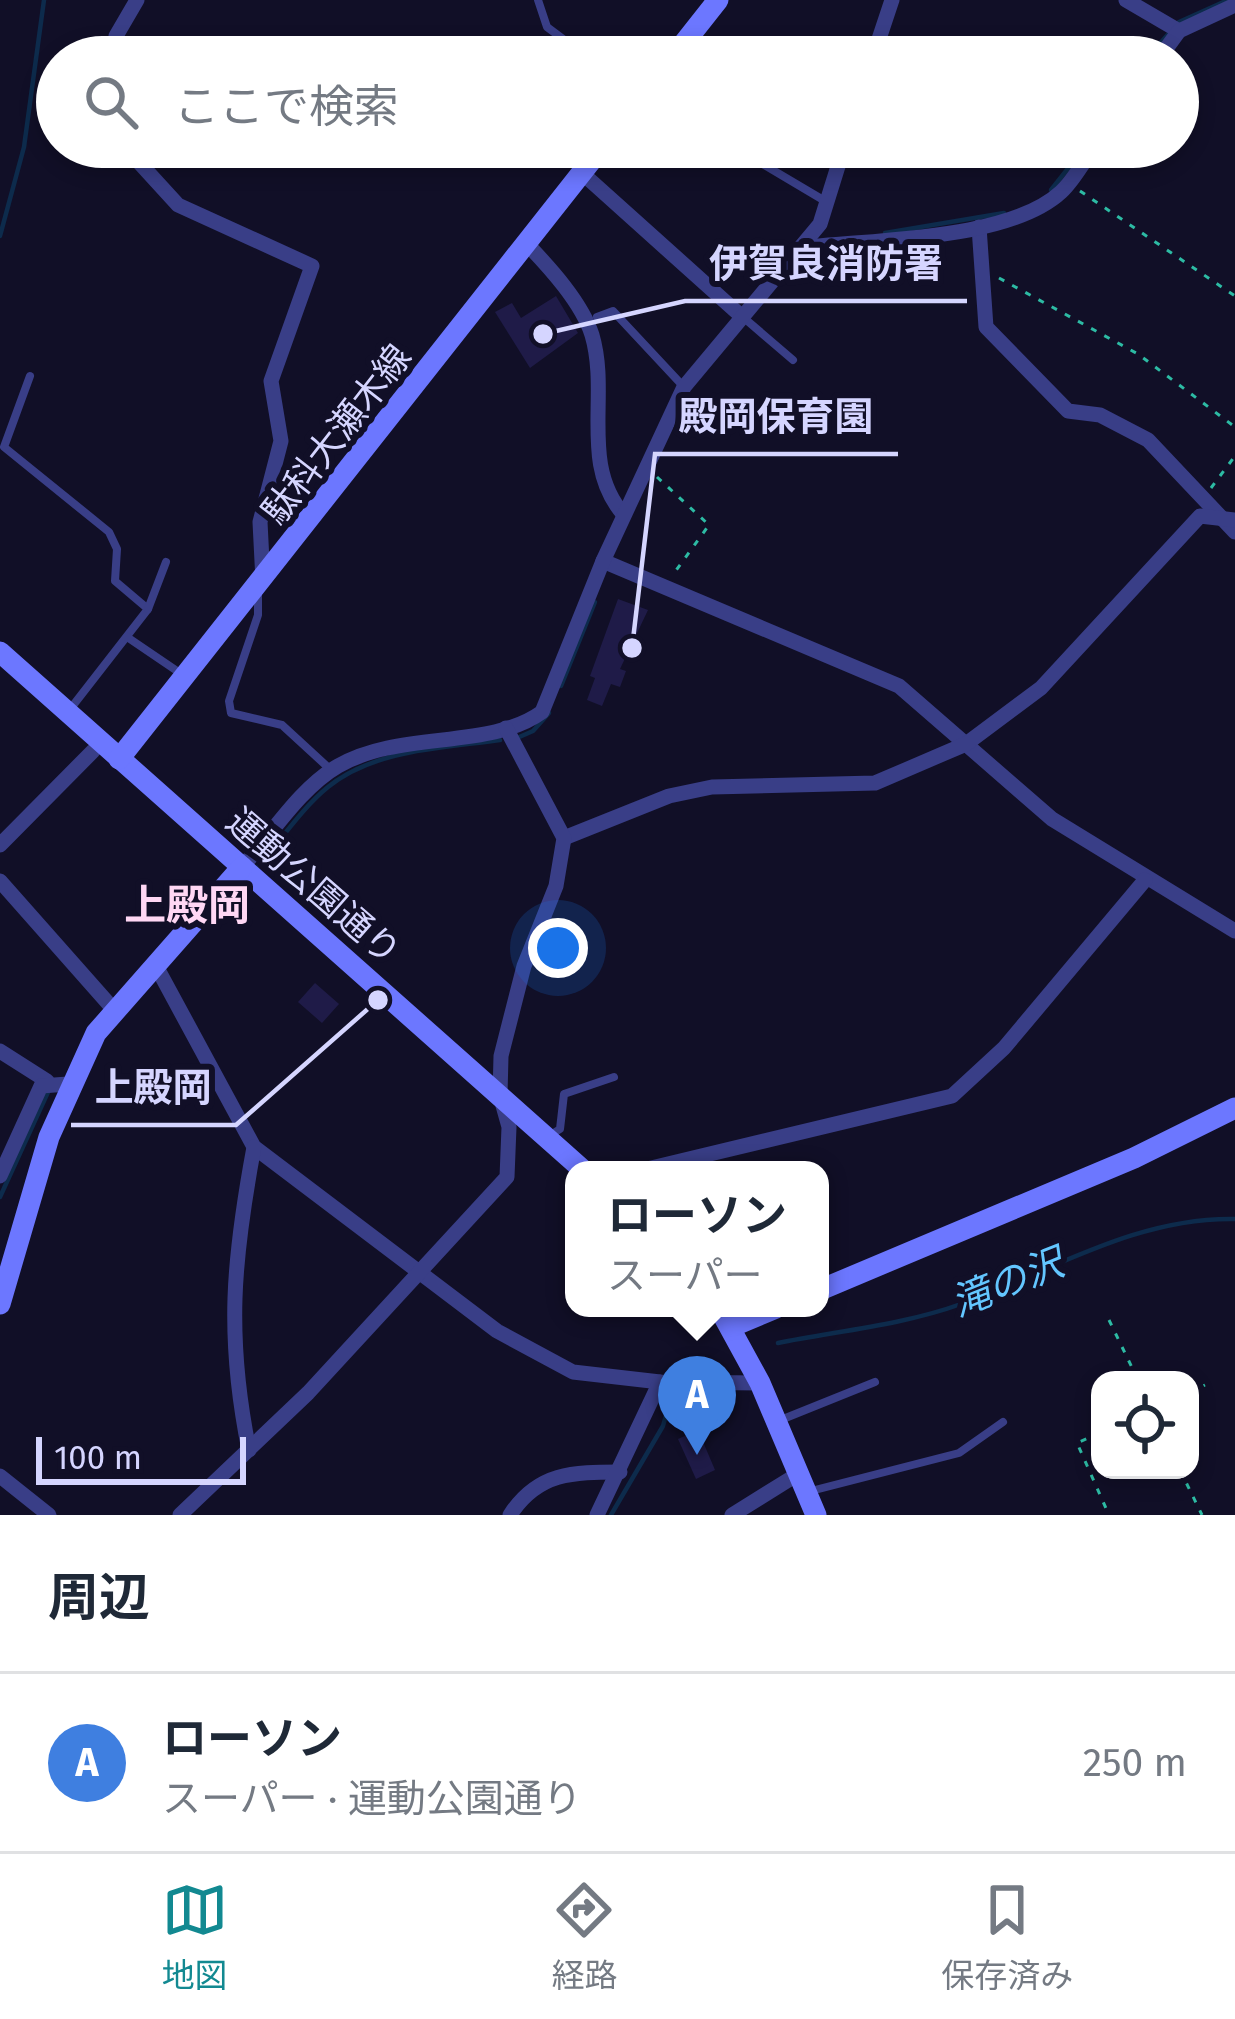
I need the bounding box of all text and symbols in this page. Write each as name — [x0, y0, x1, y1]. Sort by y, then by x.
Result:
search box — [36, 36, 1199, 168]
icon: search — [78, 69, 144, 135]
text: ここで検索 — [174, 80, 399, 134]
callout: 伊賀良消防署 — [685, 226, 967, 301]
text: 伊賀良消防署 — [709, 241, 943, 287]
street label: 駄科大瀬木線 — [253, 336, 421, 533]
callout: 殿岡保育園 — [655, 379, 898, 454]
text: 殿岡保育園 — [678, 394, 874, 440]
street label: 運動公園通り — [217, 799, 409, 974]
district label: 上殿岡 — [124, 881, 250, 931]
your location — [528, 918, 588, 978]
callout: 上殿岡 — [71, 1050, 236, 1125]
text: 上殿岡 — [94, 1065, 212, 1111]
popup — [565, 1161, 829, 1317]
text: ローソン — [607, 1189, 787, 1243]
water label: 滝の沢 — [945, 1238, 1075, 1326]
text: スーパー — [607, 1253, 763, 1299]
pin: A — [658, 1356, 736, 1455]
map controls — [1091, 1371, 1199, 1479]
button: locate — [1091, 1371, 1199, 1479]
scale bar — [36, 1431, 246, 1484]
text: 100 m — [54, 1438, 142, 1478]
text: 周辺 — [48, 1567, 150, 1629]
text: ローソン — [162, 1712, 342, 1766]
text: A — [75, 1740, 99, 1786]
text: 250 m — [1083, 1740, 1187, 1786]
text: スーパー · 運動公園通り — [162, 1776, 582, 1822]
tab: 地図 — [162, 1877, 228, 1997]
tab: 経路 — [551, 1877, 617, 1997]
tab: 保存済み — [941, 1877, 1073, 1997]

